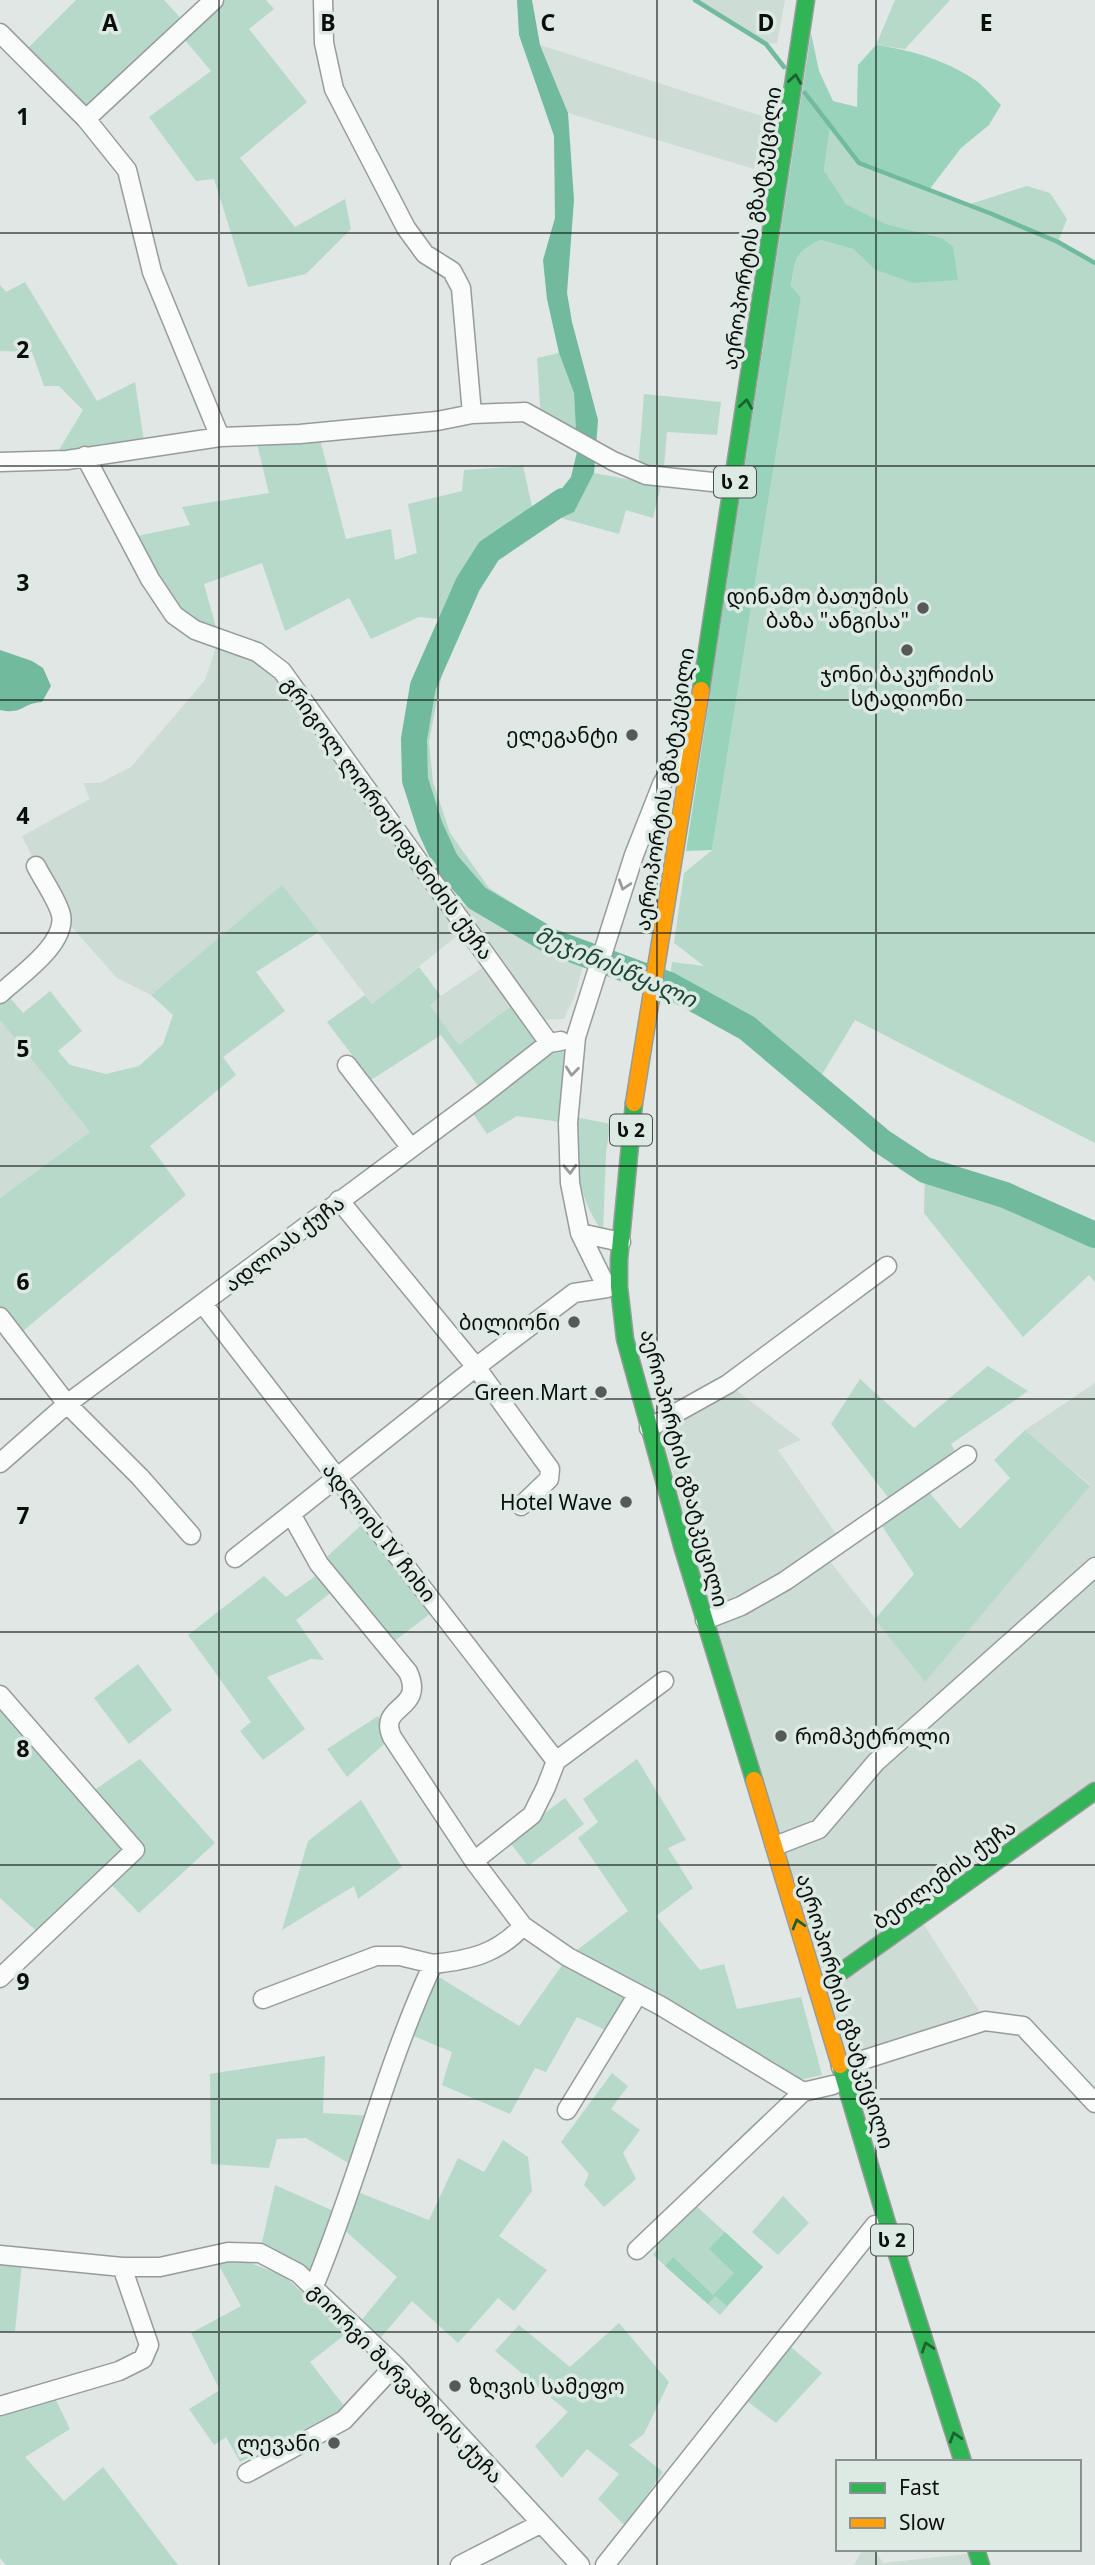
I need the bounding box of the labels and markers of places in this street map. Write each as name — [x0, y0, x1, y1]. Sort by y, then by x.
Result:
place label: დინამო ბათუმის ბაზა "ანგისა" — [726, 582, 909, 634]
marker: დინამო ბათუმის ბაზა "ანგისა" — [915, 600, 931, 616]
marker: ჯონი ბაკურიძის სტადიონი — [899, 642, 915, 658]
place label: ჯონი ბაკურიძის სტადიონი — [820, 660, 994, 712]
place label: ელეგანტი — [506, 721, 618, 749]
marker: ელეგანტი — [624, 727, 640, 743]
place label: ბილიონი — [459, 1308, 560, 1336]
marker: ბილიონი — [566, 1314, 582, 1330]
place label: Green Mart — [474, 1378, 587, 1406]
marker: Green Mart — [593, 1384, 609, 1400]
place label: Hotel Wave — [500, 1488, 612, 1516]
marker: Hotel Wave — [618, 1494, 634, 1510]
place label: რომპეტროლი — [795, 1722, 950, 1750]
marker: რომპეტროლი — [773, 1728, 789, 1744]
place label: ზღვის სამეფო — [469, 2372, 625, 2400]
marker: ზღვის სამეფო — [447, 2378, 463, 2394]
place label: ლევანი — [237, 2429, 320, 2457]
marker: ლევანი — [326, 2435, 342, 2451]

